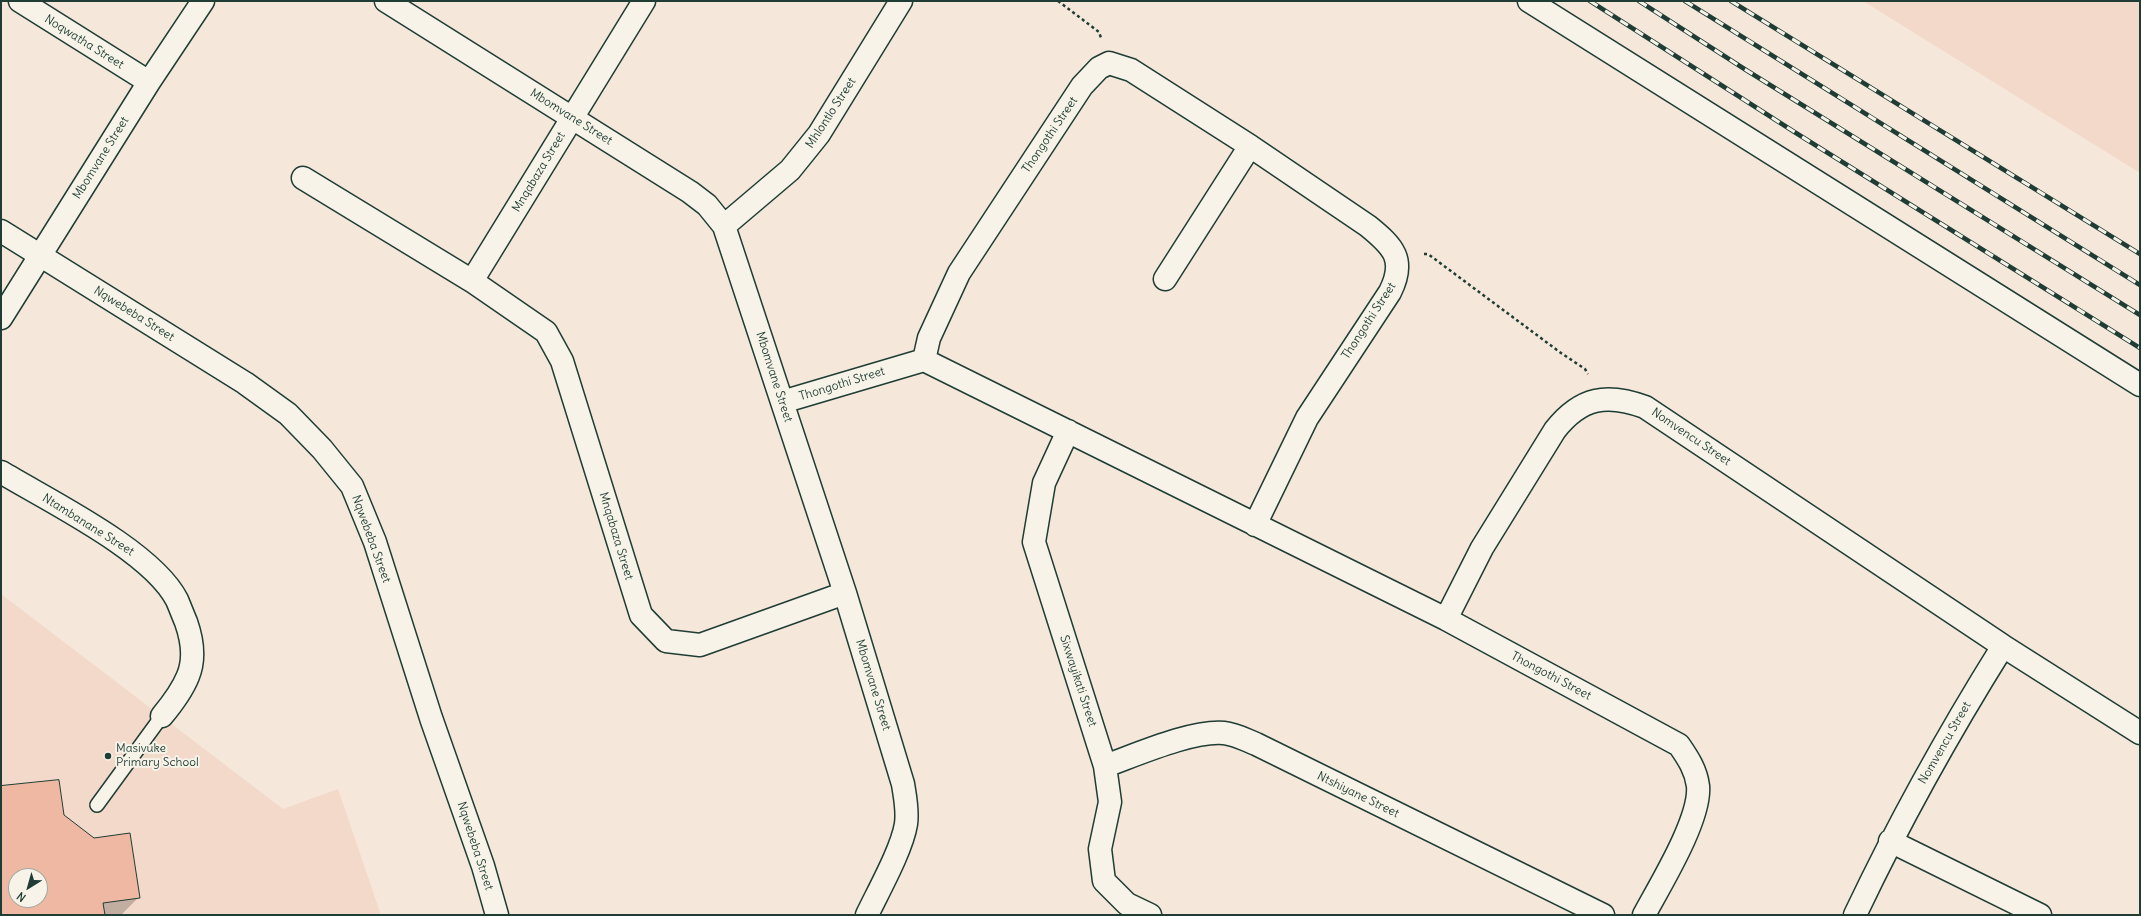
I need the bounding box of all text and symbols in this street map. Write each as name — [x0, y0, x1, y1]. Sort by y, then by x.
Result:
street label: Noqwatha Street — [42, 12, 126, 72]
street label: Mhlontlo Street — [803, 75, 859, 151]
street label: Mbomvane Street — [527, 86, 615, 148]
street label: Thongothi Street — [1019, 94, 1081, 176]
street label: Mbomvane Street — [70, 114, 132, 202]
street label: Mnqabaza Street — [509, 129, 569, 215]
street label: Thongothi Street — [1339, 280, 1399, 362]
street label: Nqwebeba Street — [91, 283, 177, 345]
street label: Mbomvane Street — [753, 330, 795, 424]
street label: Thongothi Street — [797, 364, 887, 404]
street label: Nomvencu Street — [1649, 405, 1733, 469]
street label: Mnqabaza Street — [596, 490, 636, 582]
street label: Ntambanane Street — [40, 491, 136, 559]
street label: Nqwebeba Street — [348, 493, 394, 585]
street label: Sixwayikati Street — [1056, 633, 1100, 729]
street label: Mbomvane Street — [852, 638, 894, 732]
street label: Thongothi Street — [1508, 649, 1594, 703]
street label: Nomvencu Street — [1916, 699, 1974, 787]
place label: Masivuke Primary School — [116, 742, 199, 770]
marker: Masivuke Primary School — [103, 751, 113, 761]
street label: Ntshiyane Street — [1315, 769, 1401, 821]
street label: Nqwebeba Street — [454, 800, 496, 892]
north arrow — [8, 868, 48, 908]
text: N — [14, 889, 29, 905]

